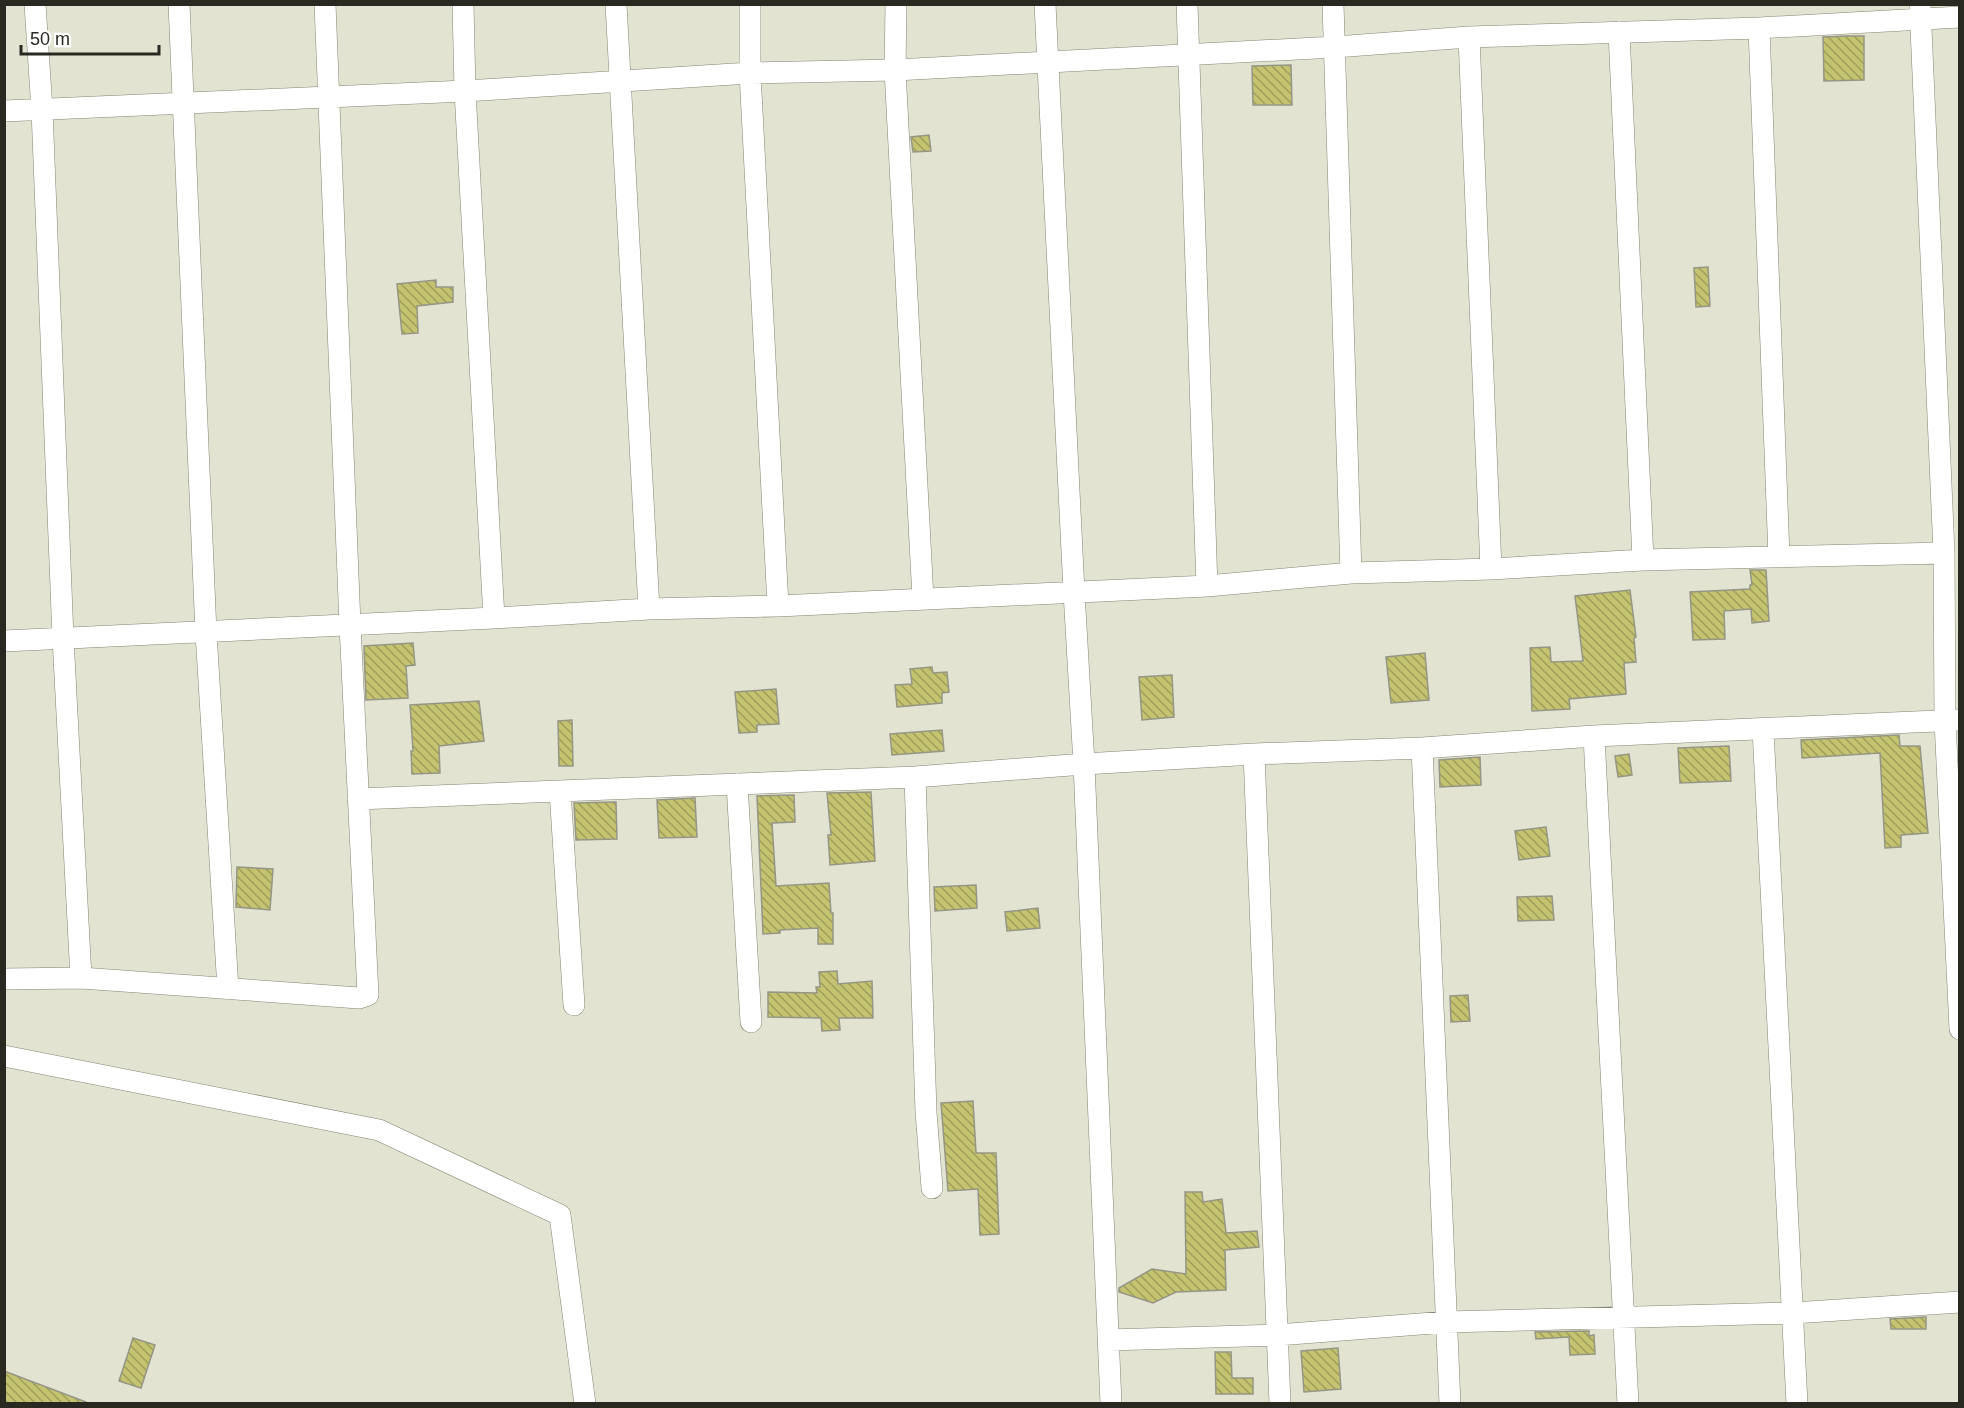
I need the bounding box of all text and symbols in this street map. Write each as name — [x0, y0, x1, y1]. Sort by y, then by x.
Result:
scale bar — [21, 18, 159, 56]
text: 50 m — [30, 29, 70, 49]

